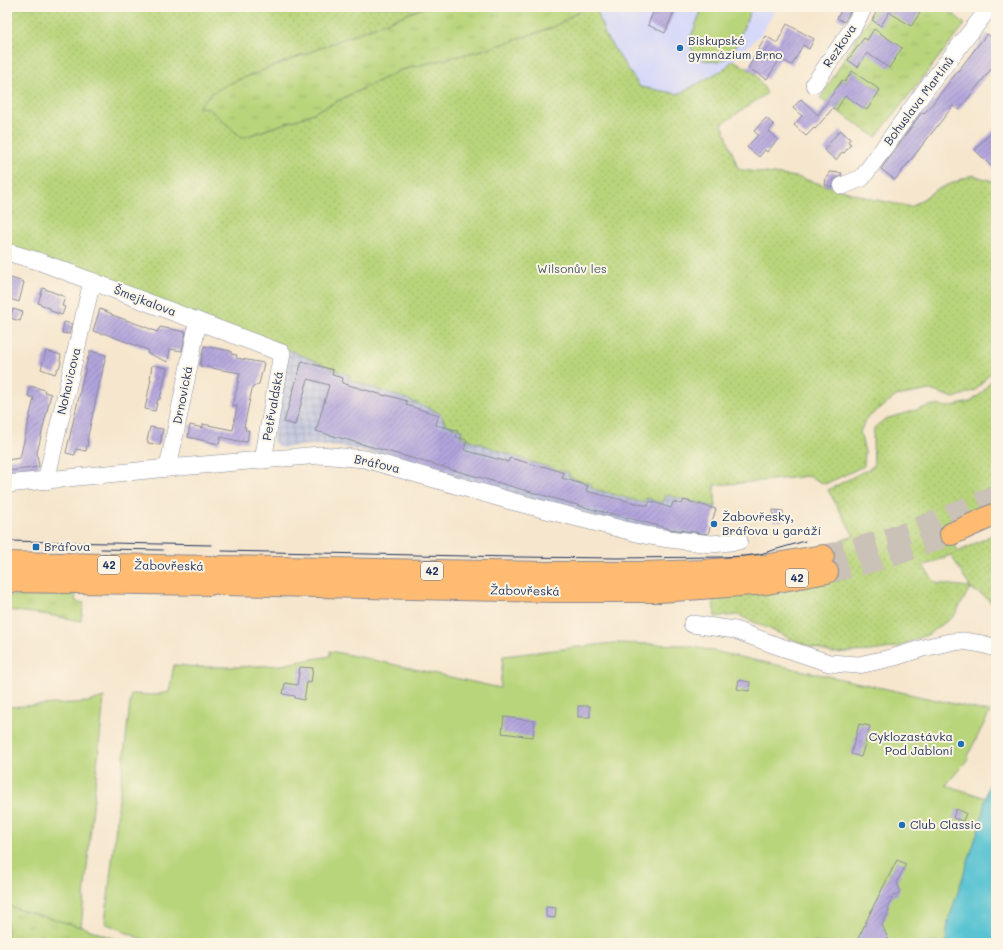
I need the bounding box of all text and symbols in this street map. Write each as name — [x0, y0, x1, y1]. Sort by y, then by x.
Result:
street label: Rezkova — [819, 21, 860, 70]
place label: Biskupské gymnázium Brno — [688, 32, 782, 62]
marker: Biskupské gymnázium Brno — [675, 43, 685, 53]
street label: Bohuslava Martinů — [880, 53, 957, 148]
park label: Wilsonův les — [537, 260, 607, 276]
street label: Šmejkalova — [112, 281, 179, 319]
street label: Nohavicova — [53, 346, 83, 416]
street label: Drnovická — [169, 364, 195, 425]
street label: Petřvaldská — [258, 370, 286, 442]
street label: Bráfova — [353, 450, 402, 476]
place label: Žabovřesky, Bráfova u garáží — [722, 508, 821, 538]
marker: Žabovřesky, Bráfova u garáží — [709, 519, 719, 529]
place label: Bráfova — [44, 538, 91, 554]
marker: Bráfova — [31, 542, 41, 552]
road number: 42 — [98, 556, 120, 574]
street label: Žabovřeská — [134, 556, 204, 574]
road number: 42 — [421, 562, 443, 580]
road number: 42 — [786, 569, 808, 587]
street label: Žabovřeská — [490, 581, 560, 599]
place label: Cyklozastávka Pod Jabloní — [869, 728, 953, 758]
marker: Cyklozastávka Pod Jabloní — [956, 739, 966, 749]
place label: Club Classic — [910, 816, 981, 832]
marker: Club Classic — [897, 820, 907, 830]

